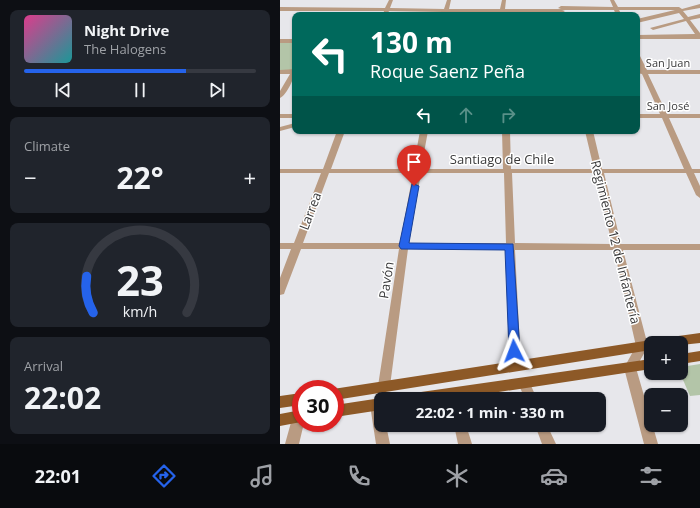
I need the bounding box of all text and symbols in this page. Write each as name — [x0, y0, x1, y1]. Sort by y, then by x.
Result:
text: Night Drive — [84, 20, 169, 40]
text: 130 m — [370, 23, 453, 61]
icon: left — [304, 28, 356, 80]
text: The Halogens — [84, 40, 166, 58]
street label: San Juan — [646, 55, 690, 70]
text: Roque Saenz Peña — [370, 59, 525, 83]
icon: previous — [52, 79, 74, 101]
icon: pause — [129, 79, 151, 101]
icon: next — [206, 79, 228, 101]
street label: San José — [647, 98, 689, 113]
icon: left — [413, 104, 435, 126]
icon: ahead — [455, 104, 477, 126]
icon: right — [497, 104, 519, 126]
text: Climate — [24, 137, 70, 155]
pin — [397, 145, 431, 186]
street label: Santiago de Chile — [450, 150, 554, 168]
icon: arrive — [403, 151, 425, 173]
text: 22° — [116, 157, 164, 198]
street label: Regimiento 12 de Infantería — [587, 158, 645, 326]
text: − — [24, 162, 37, 192]
text: + — [243, 162, 256, 192]
street label: Larrea — [295, 189, 325, 233]
text: 23 — [116, 252, 164, 308]
street label: Pavón — [374, 260, 398, 300]
text: km/h — [123, 302, 157, 321]
position arrow — [493, 330, 535, 372]
map controls — [644, 336, 688, 432]
button: + — [644, 336, 688, 380]
text: Arrival — [24, 357, 63, 375]
text: 22:02 — [24, 377, 101, 418]
speed limit sign: 30 — [292, 380, 344, 432]
button: − — [644, 388, 688, 432]
text: 22:02 · 1 min · 330 m — [416, 402, 564, 422]
icon: directions — [150, 462, 178, 490]
icon: music — [248, 462, 276, 490]
icon: phone — [345, 462, 373, 490]
icon: climate — [443, 462, 471, 490]
icon: car — [540, 462, 568, 490]
icon: filters — [637, 462, 665, 490]
text: 22:01 — [35, 464, 81, 488]

